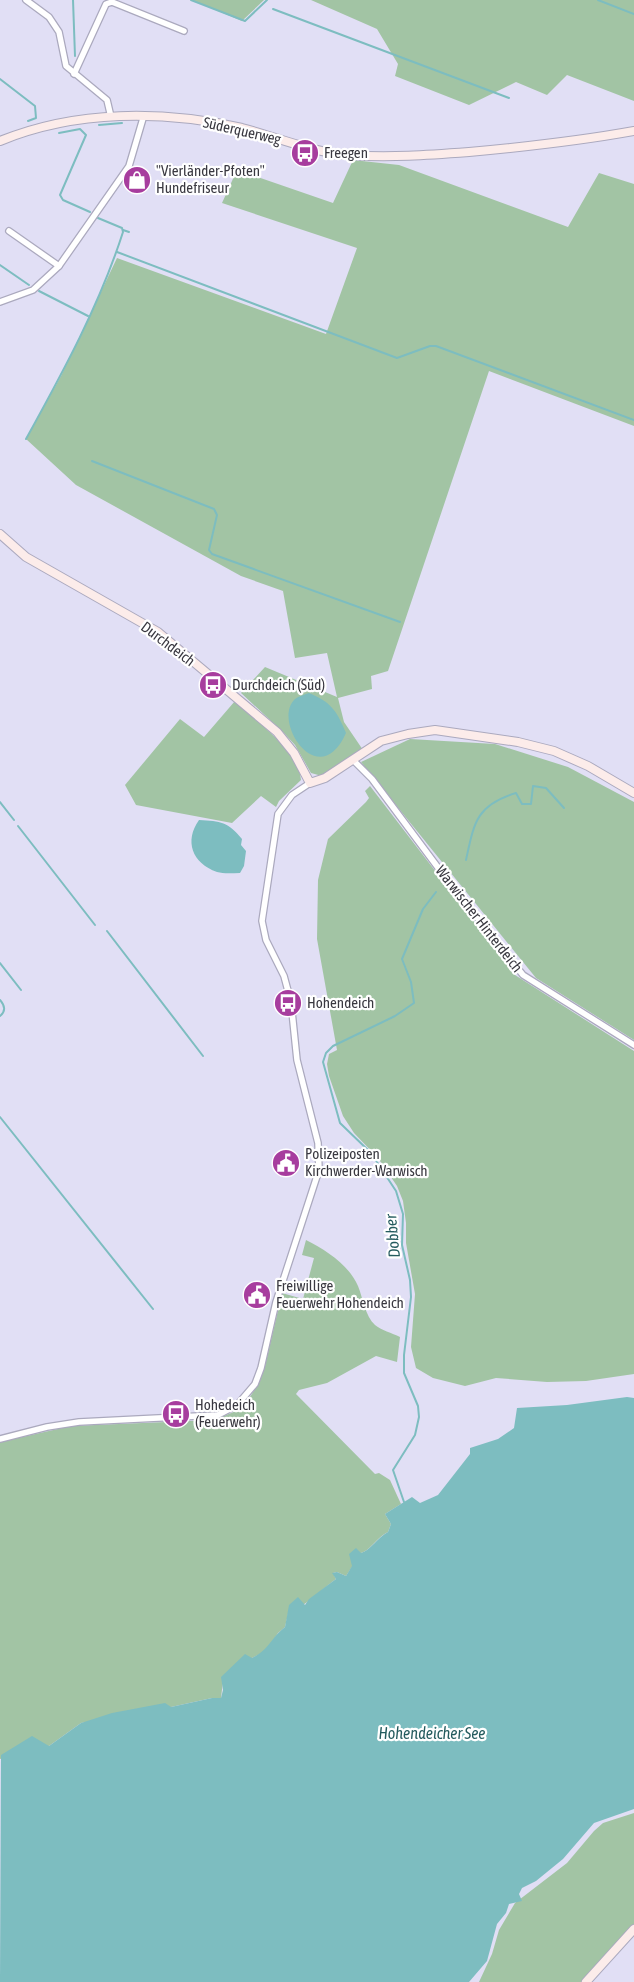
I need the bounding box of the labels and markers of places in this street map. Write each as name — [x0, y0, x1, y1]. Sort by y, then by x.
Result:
bus stop icon: Freegen — [290, 138, 320, 168]
place label: Freegen — [324, 144, 368, 161]
place label: "Vierländer-Pfoten" Hundefriseur — [156, 162, 265, 196]
shop icon: "Vierländer-Pfoten" Hundefriseur — [122, 165, 152, 195]
bus stop icon: Durchdeich (Süd) — [198, 670, 228, 700]
place label: Durchdeich (Süd) — [232, 676, 325, 693]
bus stop icon: Hohendeich — [273, 988, 303, 1018]
place label: Hohendeich — [307, 994, 374, 1011]
place label: Polizeiposten Kirchwerder-Warwisch — [305, 1145, 428, 1179]
public building icon: Polizeiposten Kirchwerder-Warwisch — [271, 1148, 301, 1178]
place label: Freiwillige Feuerwehr Hohendeich — [276, 1277, 404, 1311]
public building icon: Freiwillige Feuerwehr Hohendeich — [242, 1280, 272, 1310]
place label: Hohedeich (Feuerwehr) — [195, 1396, 261, 1430]
bus stop icon: Hohedeich (Feuerwehr) — [161, 1399, 191, 1429]

